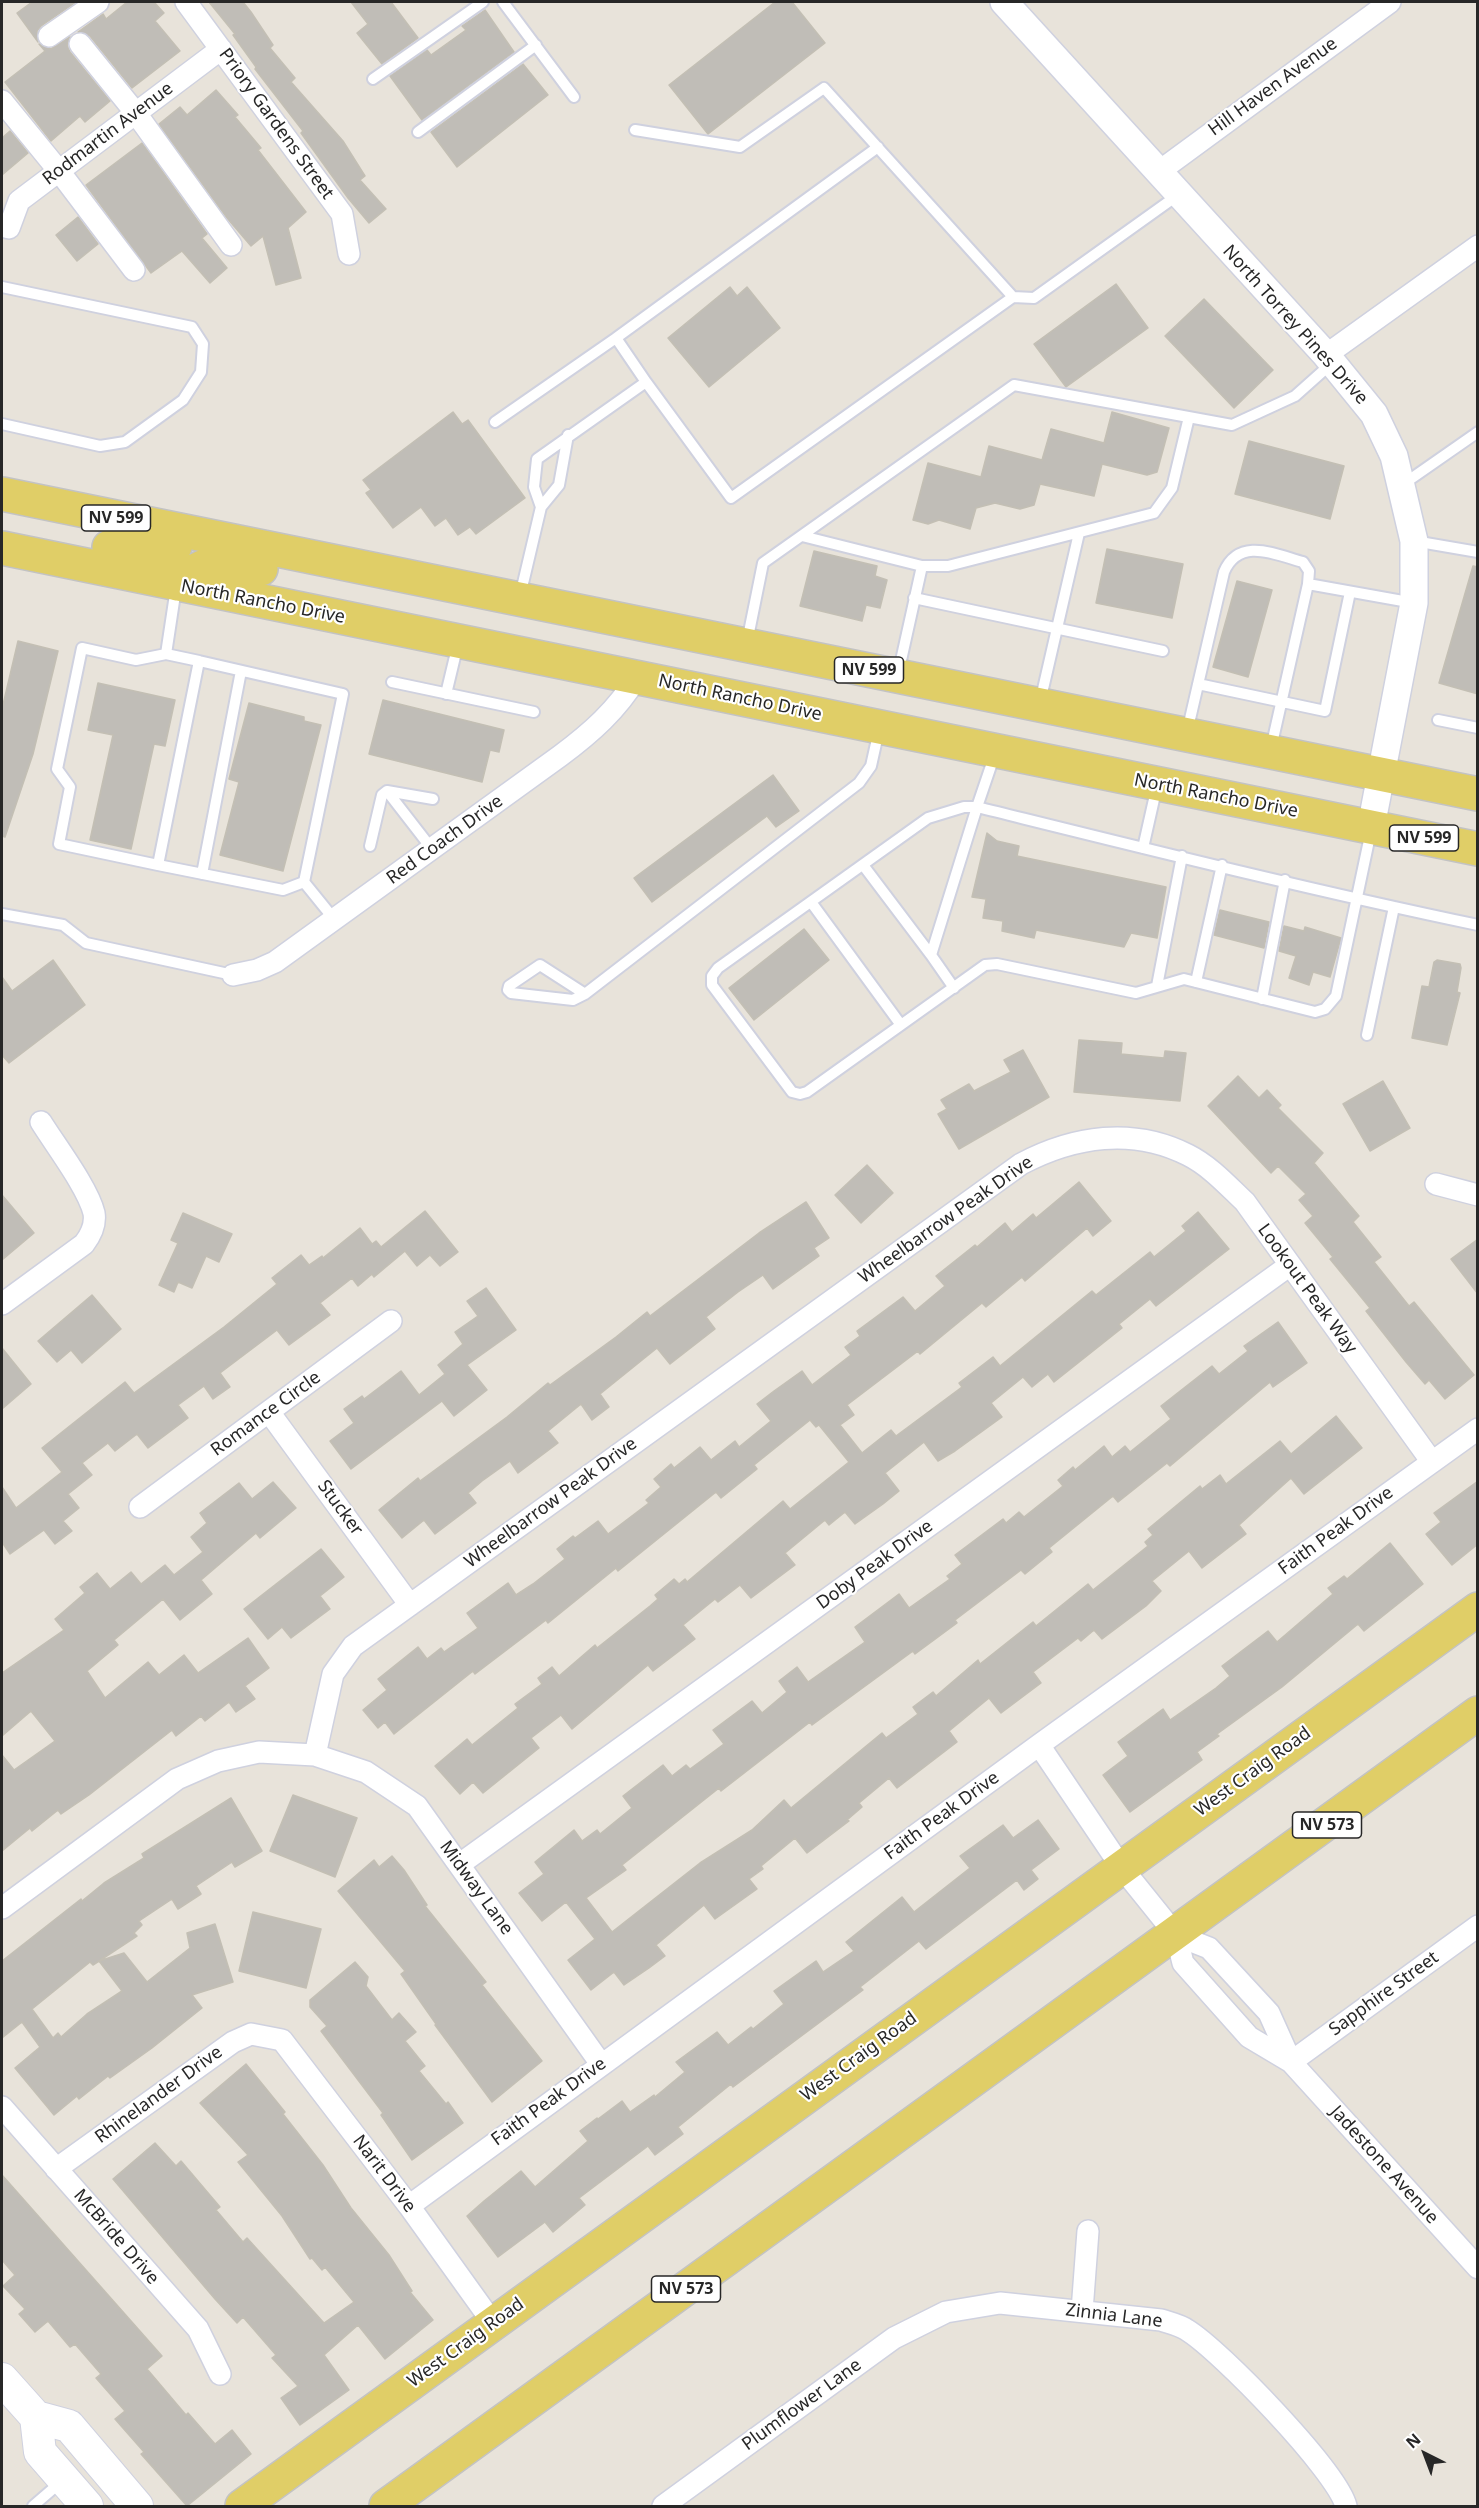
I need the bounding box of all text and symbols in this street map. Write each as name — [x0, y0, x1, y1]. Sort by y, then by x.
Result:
street label: Hill Haven Avenue — [1204, 33, 1342, 141]
street label: Priory Gardens Street — [214, 44, 338, 204]
street label: Rodmartin Avenue — [39, 78, 177, 190]
street label: North Torrey Pines Drive — [1218, 241, 1372, 409]
road number: NV 599 — [82, 505, 150, 531]
street label: North Rancho Drive — [179, 576, 347, 628]
road number: NV 599 — [834, 657, 904, 683]
street label: North Rancho Drive — [656, 670, 824, 726]
street label: North Rancho Drive — [1132, 770, 1300, 822]
street label: Red Coach Drive — [383, 791, 507, 889]
road number: NV 599 — [1390, 825, 1458, 851]
street label: Wheelbarrow Peak Drive — [855, 1152, 1037, 1288]
street label: Lookout Peak Way — [1253, 1220, 1361, 1358]
street label: Romance Circle — [207, 1367, 325, 1461]
street label: Wheelbarrow Peak Drive — [461, 1433, 641, 1573]
street label: Stucker — [313, 1476, 367, 1540]
street label: Faith Peak Drive — [1275, 1482, 1397, 1580]
street label: Doby Peak Drive — [813, 1516, 937, 1614]
street label: West Craig Road — [1191, 1723, 1315, 1821]
street label: Faith Peak Drive — [881, 1767, 1003, 1865]
road number: NV 573 — [1292, 1812, 1362, 1838]
street label: Midway Lane — [435, 1837, 517, 1939]
street label: Sapphire Street — [1325, 1947, 1443, 2041]
street label: West Craig Road — [797, 2008, 921, 2106]
street label: Rhinelander Drive — [91, 2042, 227, 2148]
street label: Faith Peak Drive — [488, 2053, 610, 2151]
street label: Jadestone Avenue — [1325, 2102, 1443, 2228]
street label: Narit Drive — [348, 2131, 420, 2217]
street label: McBride Drive — [69, 2185, 163, 2289]
road number: NV 573 — [652, 2276, 720, 2302]
street label: West Craig Road — [404, 2294, 528, 2392]
street label: Zinnia Lane — [1064, 2299, 1164, 2333]
street label: Plumflower Lane — [738, 2355, 866, 2455]
north arrow — [1395, 2424, 1455, 2484]
text: N — [1401, 2428, 1425, 2453]

